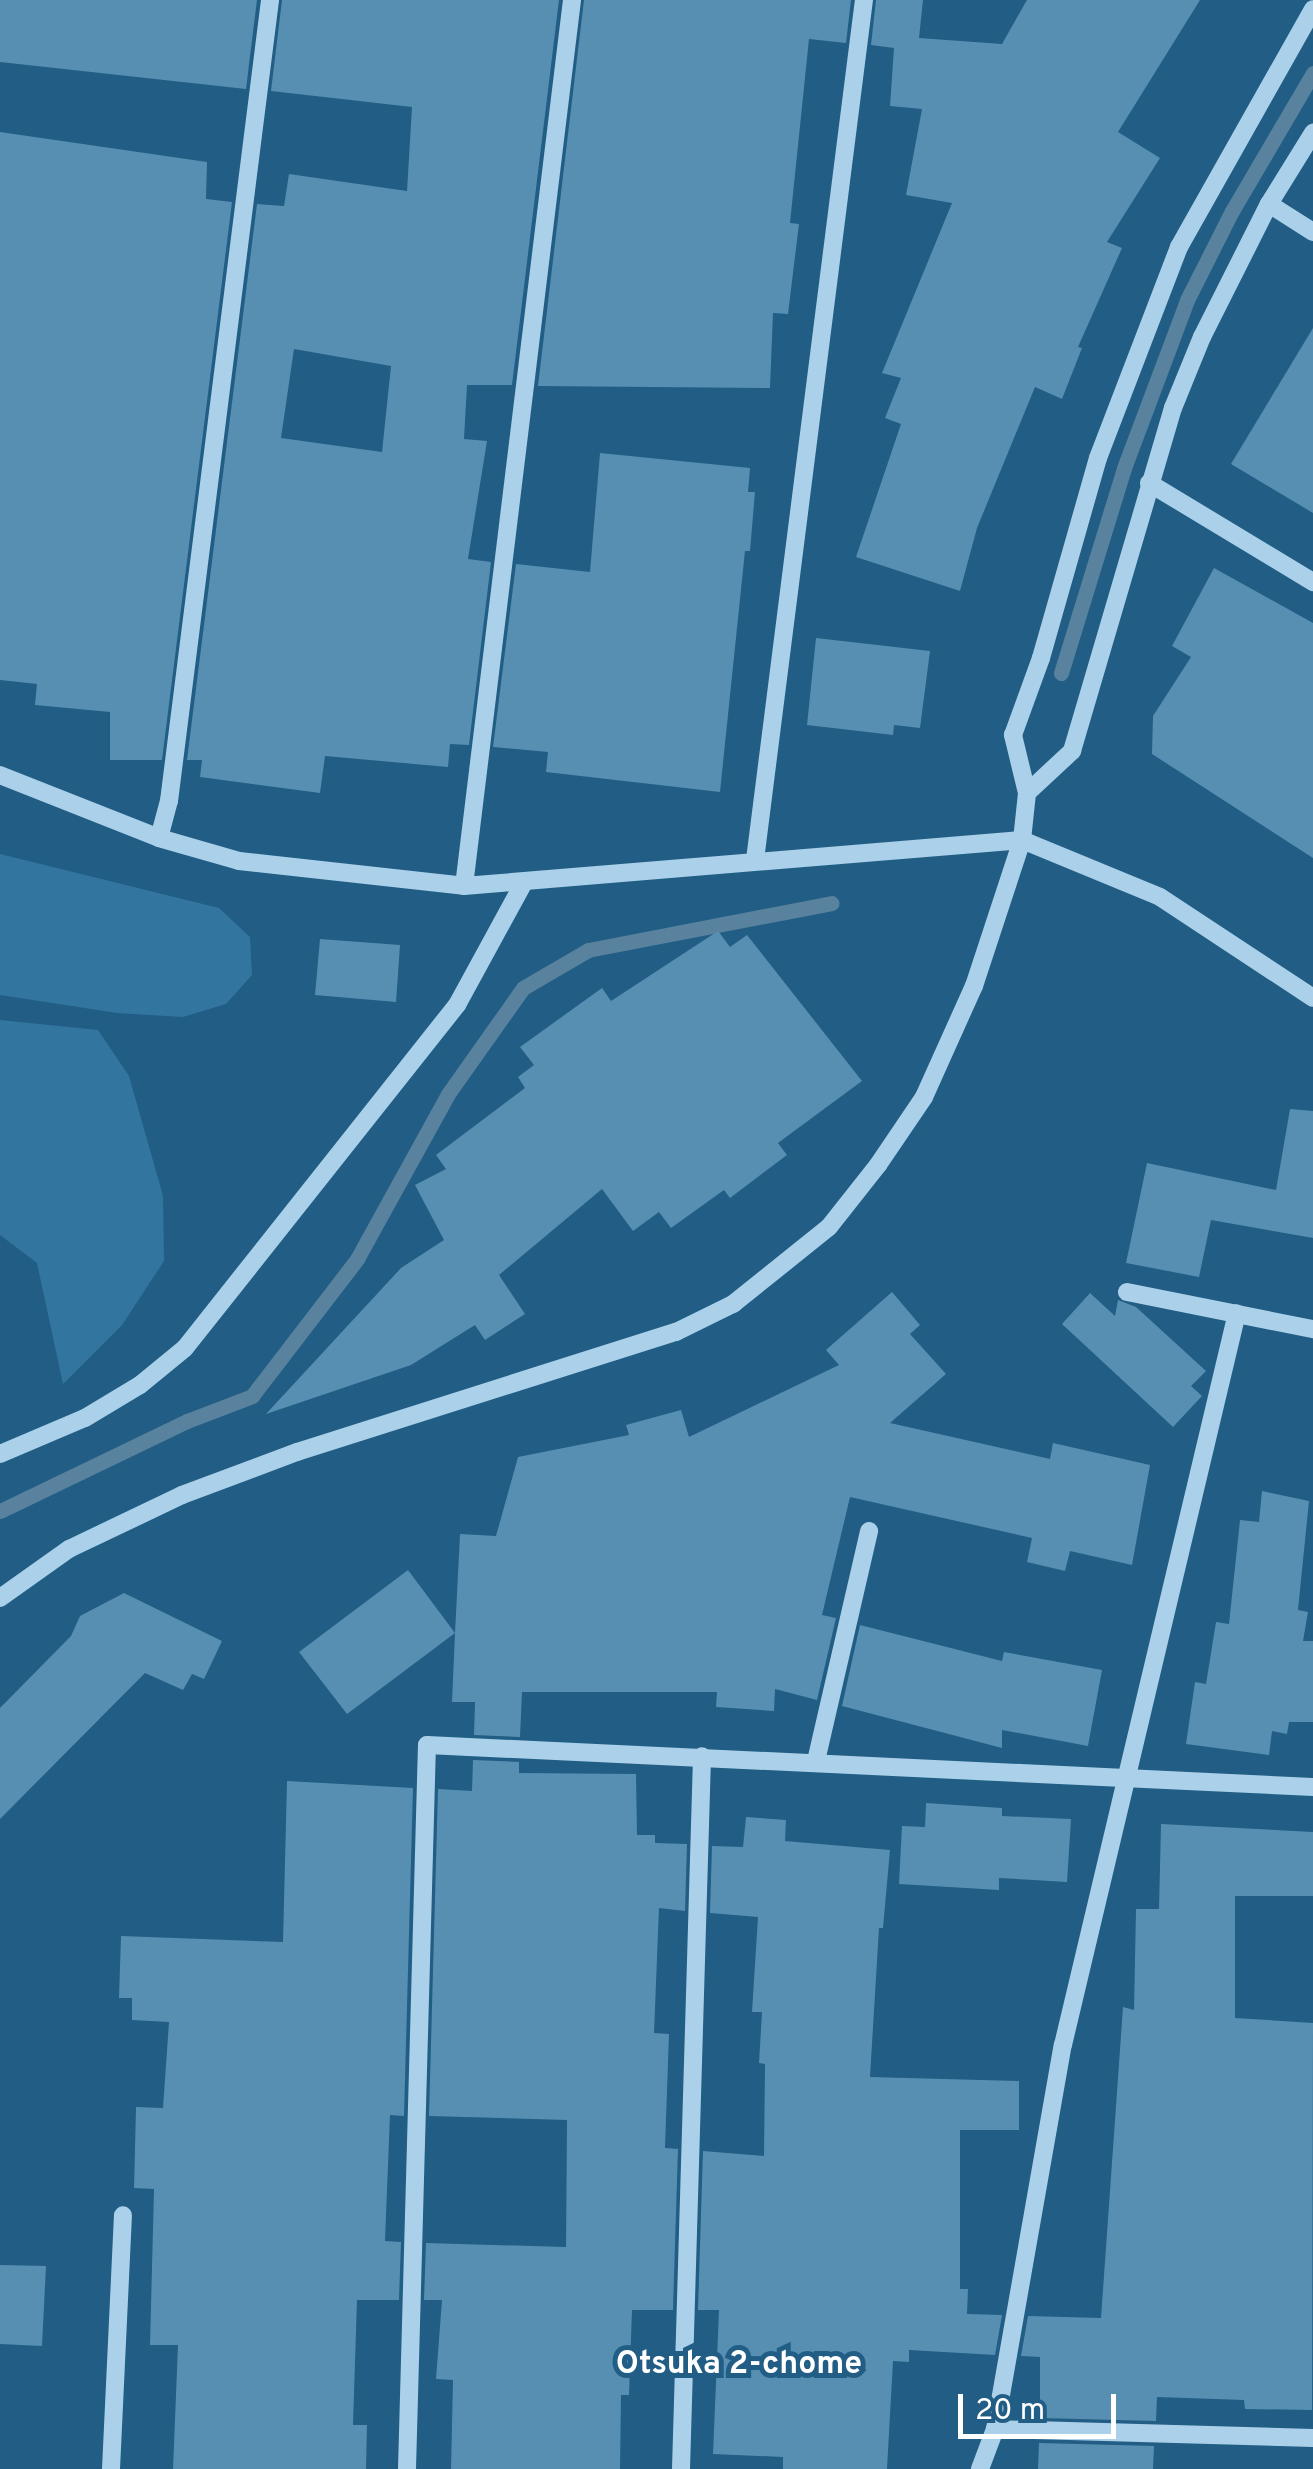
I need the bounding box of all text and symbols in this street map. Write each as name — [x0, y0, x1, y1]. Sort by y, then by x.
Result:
district label: Otsuka 2-chome — [616, 2346, 862, 2384]
scale bar — [963, 2374, 1120, 2436]
text: 20 m — [975, 2393, 1045, 2430]

